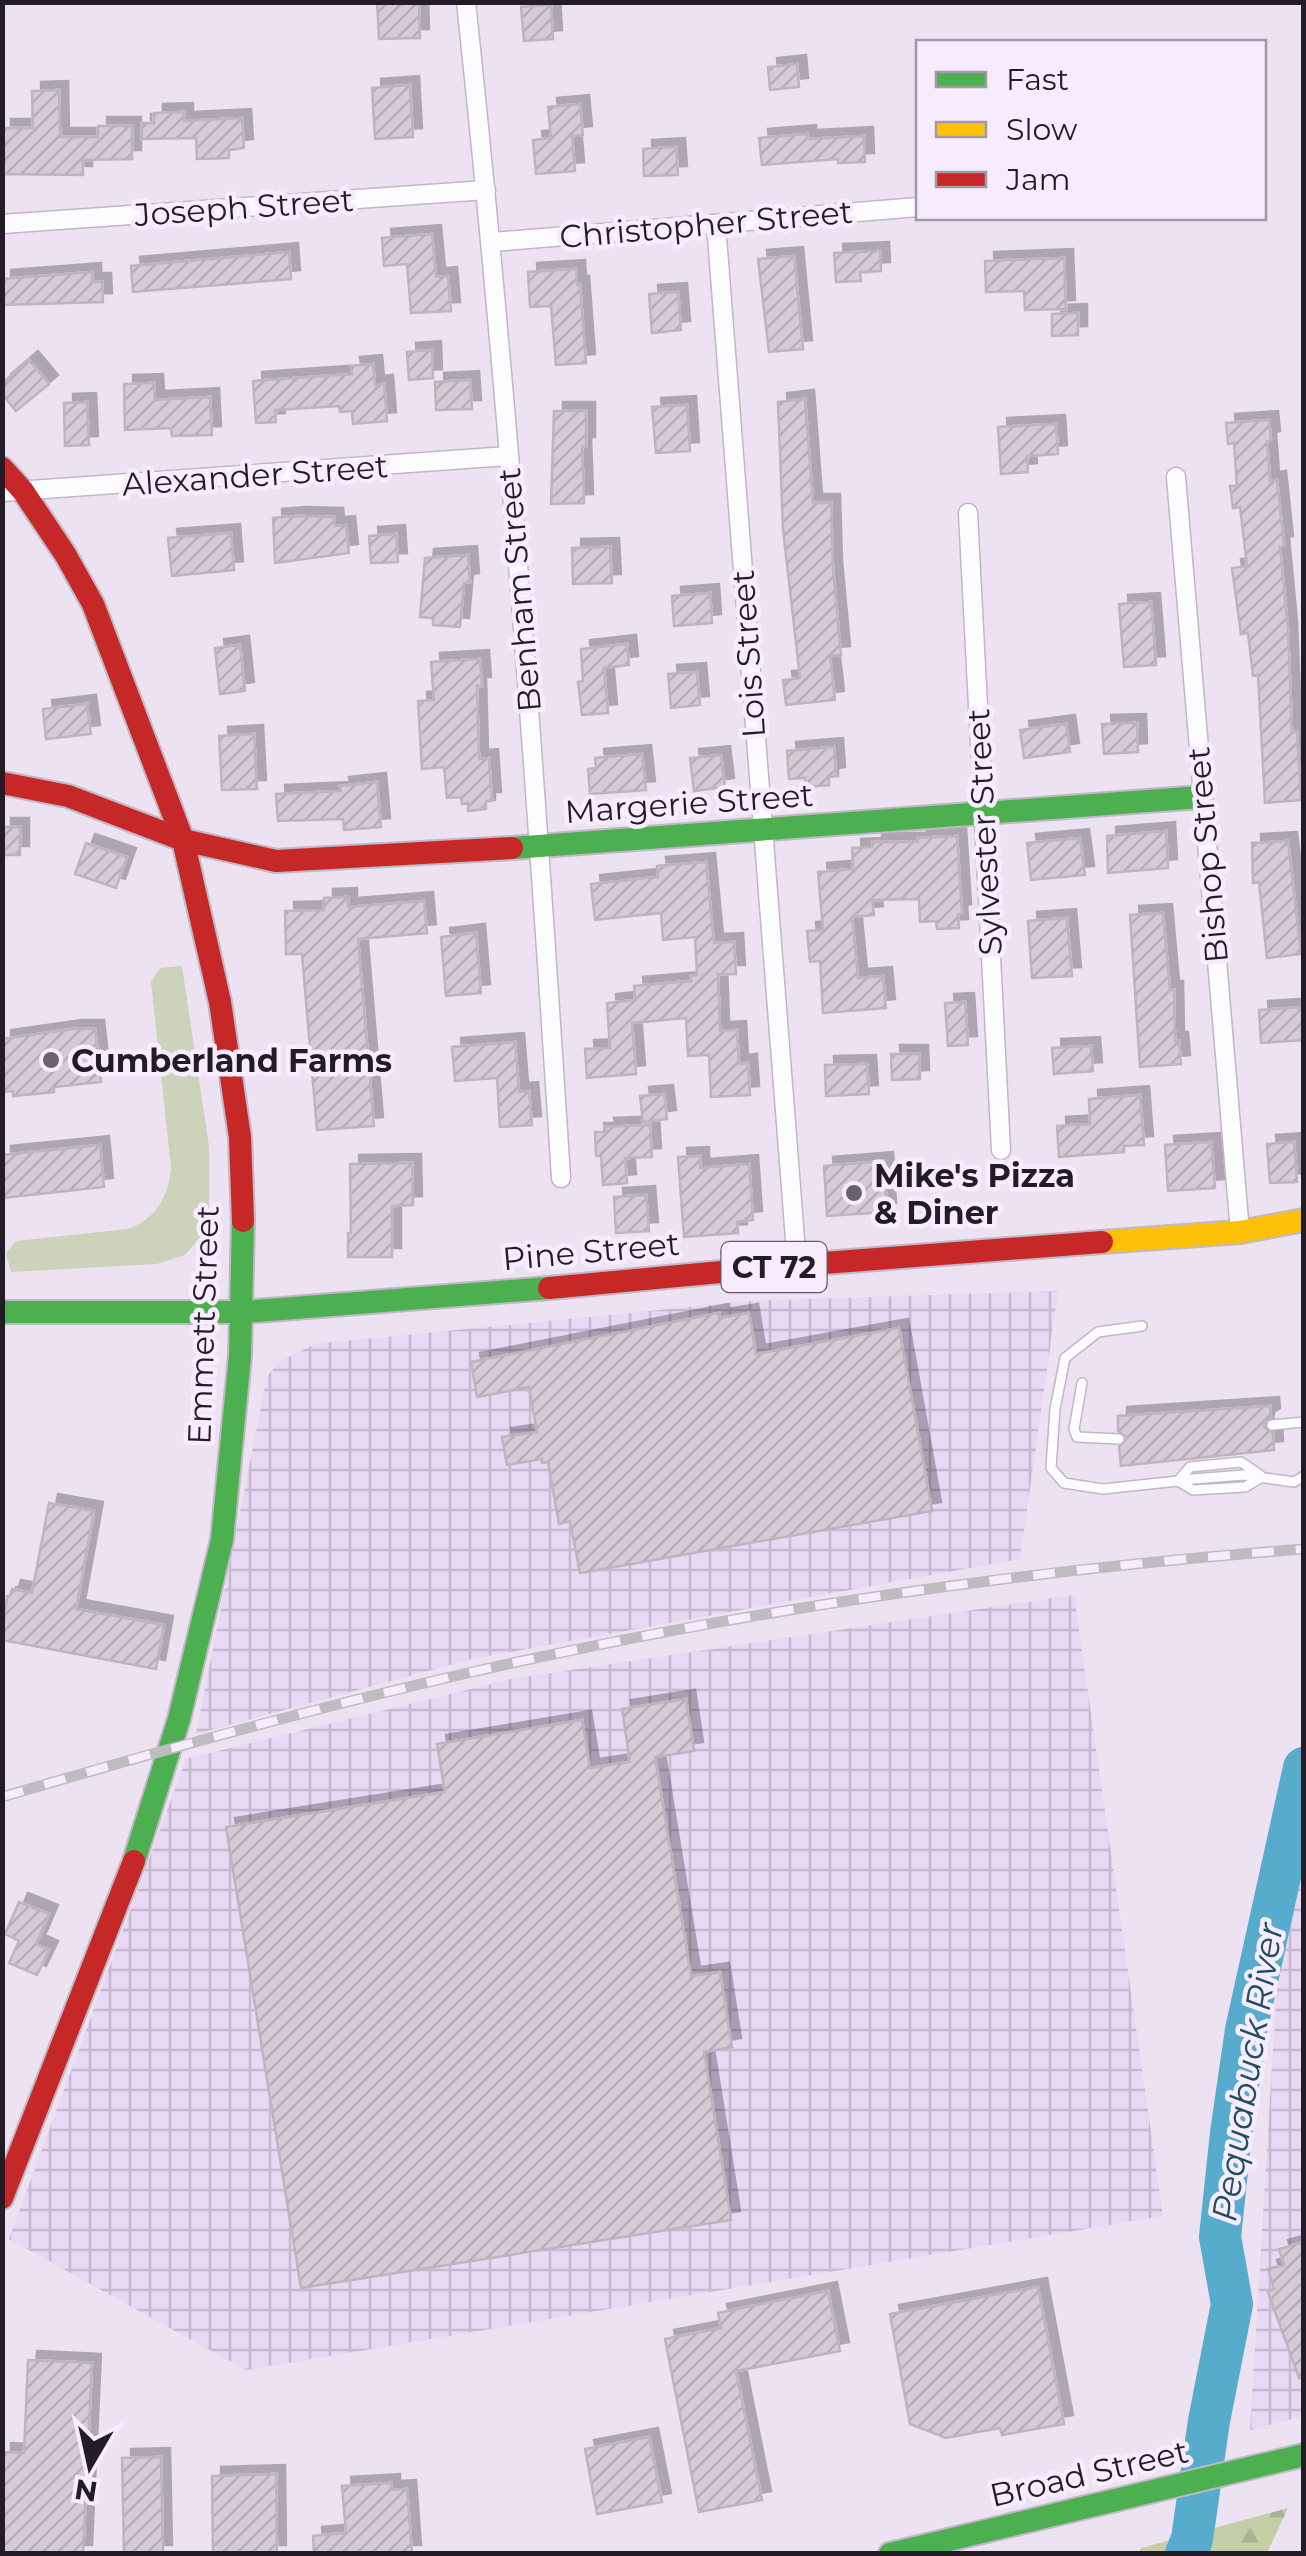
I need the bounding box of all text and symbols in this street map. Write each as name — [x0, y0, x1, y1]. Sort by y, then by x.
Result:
legend — [916, 40, 1266, 220]
text: Fast — [1006, 61, 1069, 98]
text: Slow — [1006, 111, 1078, 148]
text: Jam — [1005, 161, 1071, 198]
street label: Joseph Street — [132, 180, 355, 234]
street label: Christopher Street — [558, 192, 854, 256]
street label: Alexander Street — [121, 446, 389, 504]
street label: Benham Street — [489, 466, 549, 714]
street label: Lois Street — [723, 569, 773, 739]
street label: Sylvester Street — [958, 708, 1010, 956]
street label: Bishop Street — [1178, 745, 1236, 965]
street label: Margerie Street — [564, 775, 814, 831]
place label: Cumberland Farms — [71, 1041, 392, 1080]
marker: Cumberland Farms — [40, 1049, 62, 1071]
place label: Mike's Pizza & Diner — [874, 1156, 1075, 1232]
marker: Mike's Pizza & Diner — [843, 1182, 865, 1204]
street label: Emmett Street — [179, 1205, 227, 1445]
street label: Pine Street — [501, 1224, 681, 1278]
road number: CT 72 — [722, 1242, 826, 1292]
water label: Pequabuck River — [1202, 1919, 1292, 2224]
north arrow — [40, 2416, 140, 2516]
street label: Broad Street — [986, 2431, 1192, 2515]
text: N — [72, 2472, 100, 2509]

